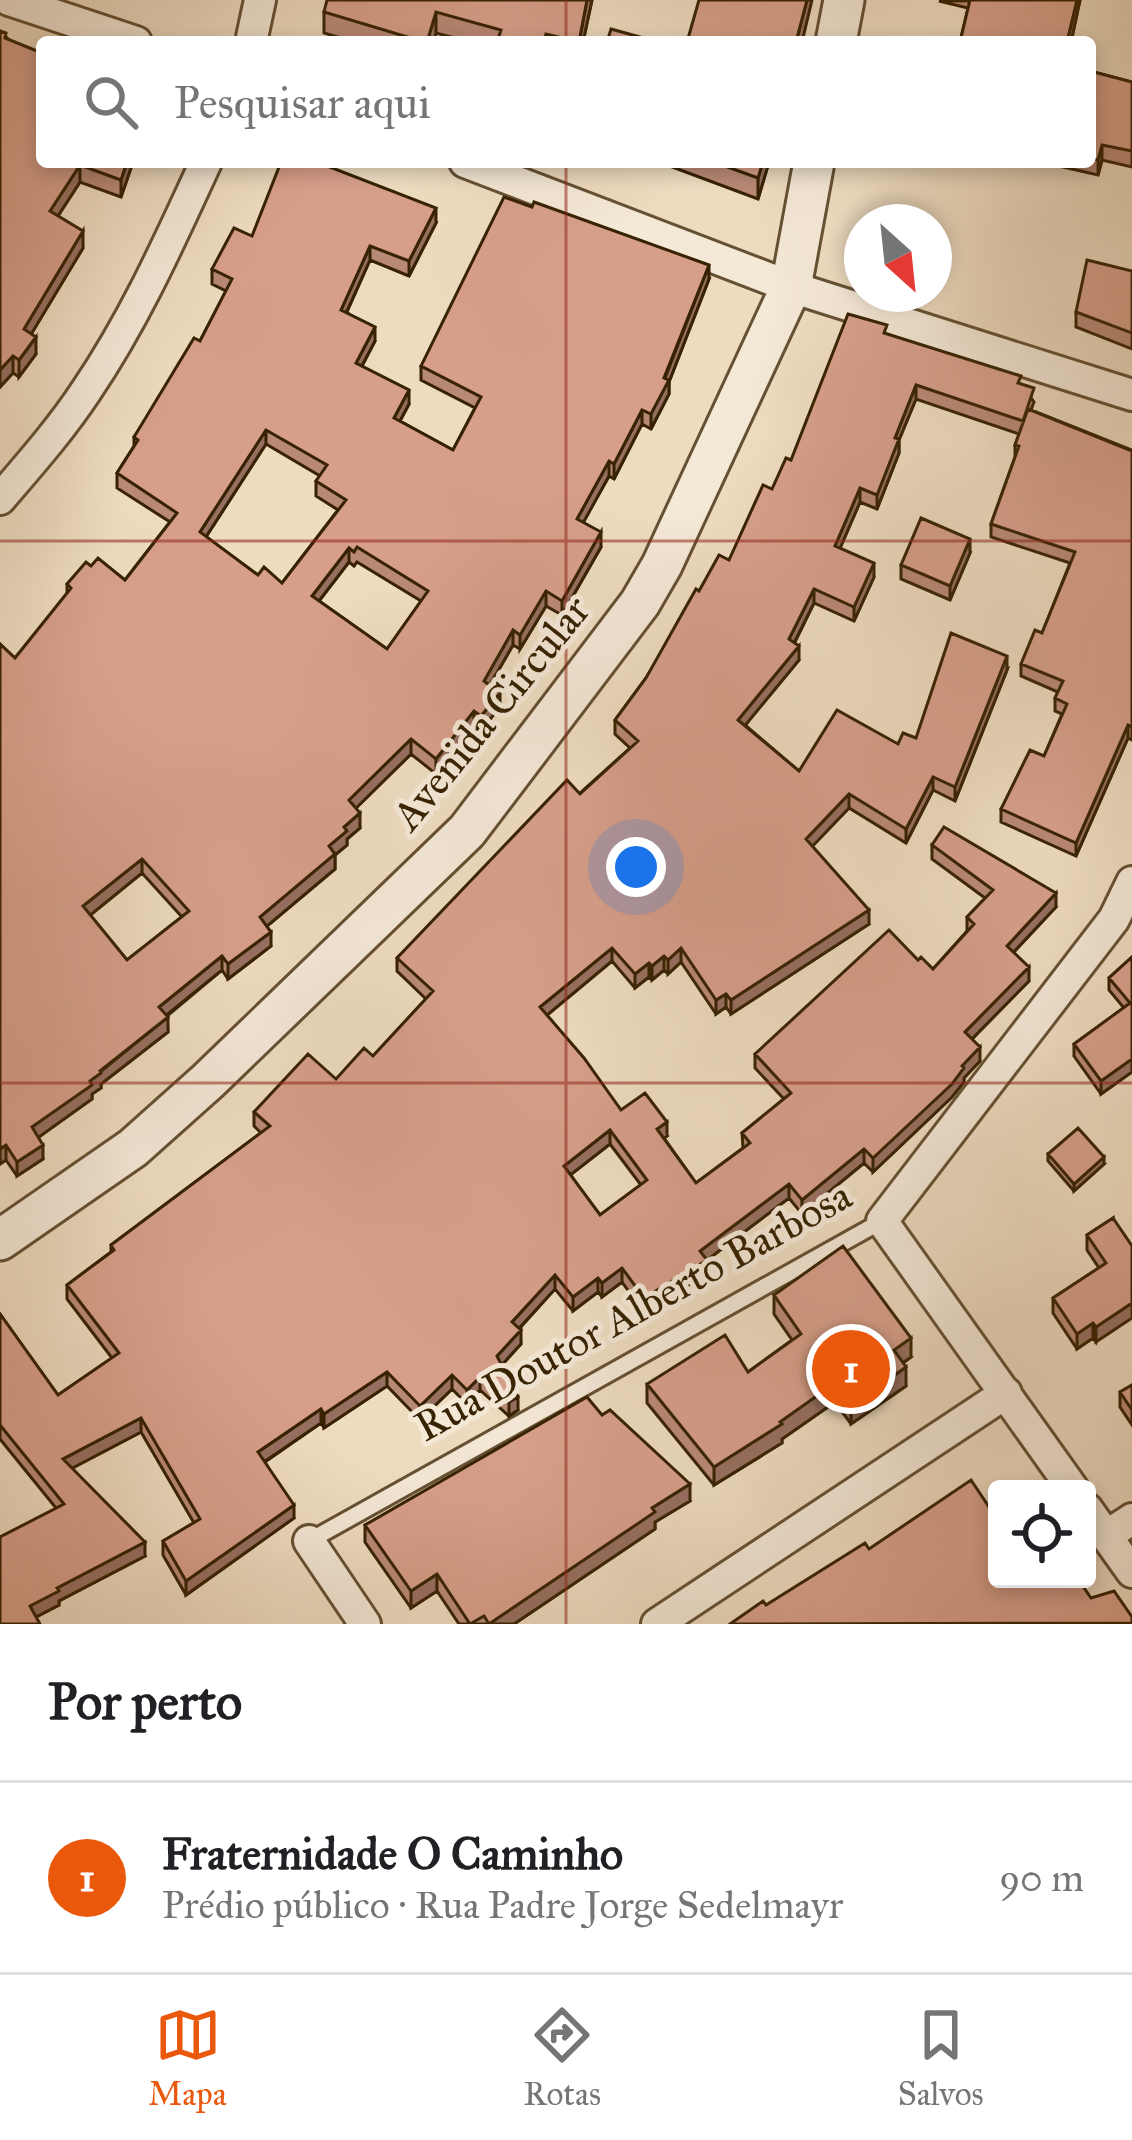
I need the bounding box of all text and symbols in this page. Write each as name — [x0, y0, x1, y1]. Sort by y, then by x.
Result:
search box — [36, 36, 1096, 168]
icon: search — [78, 69, 144, 135]
text: Pesquisar aqui — [174, 75, 431, 130]
north arrow — [844, 204, 952, 312]
street label: Avenida Circular — [379, 585, 601, 842]
your location — [606, 837, 666, 897]
street label: Rua Doutor Alberto Barbosa — [406, 1169, 861, 1453]
pin: 1 — [812, 1324, 890, 1414]
map controls — [988, 1480, 1096, 1588]
button: locate — [988, 1480, 1096, 1588]
text: Por perto — [48, 1671, 242, 1733]
text: Fraternidade O Caminho — [162, 1826, 623, 1881]
text: 1 — [79, 1854, 95, 1902]
text: 90 m — [999, 1854, 1084, 1902]
text: Prédio público · Rua Padre Jorge Sedelmayr — [162, 1881, 843, 1929]
tab: Mapa — [148, 2002, 227, 2114]
tab: Rotas — [523, 2002, 601, 2114]
tab: Salvos — [898, 2002, 984, 2114]

